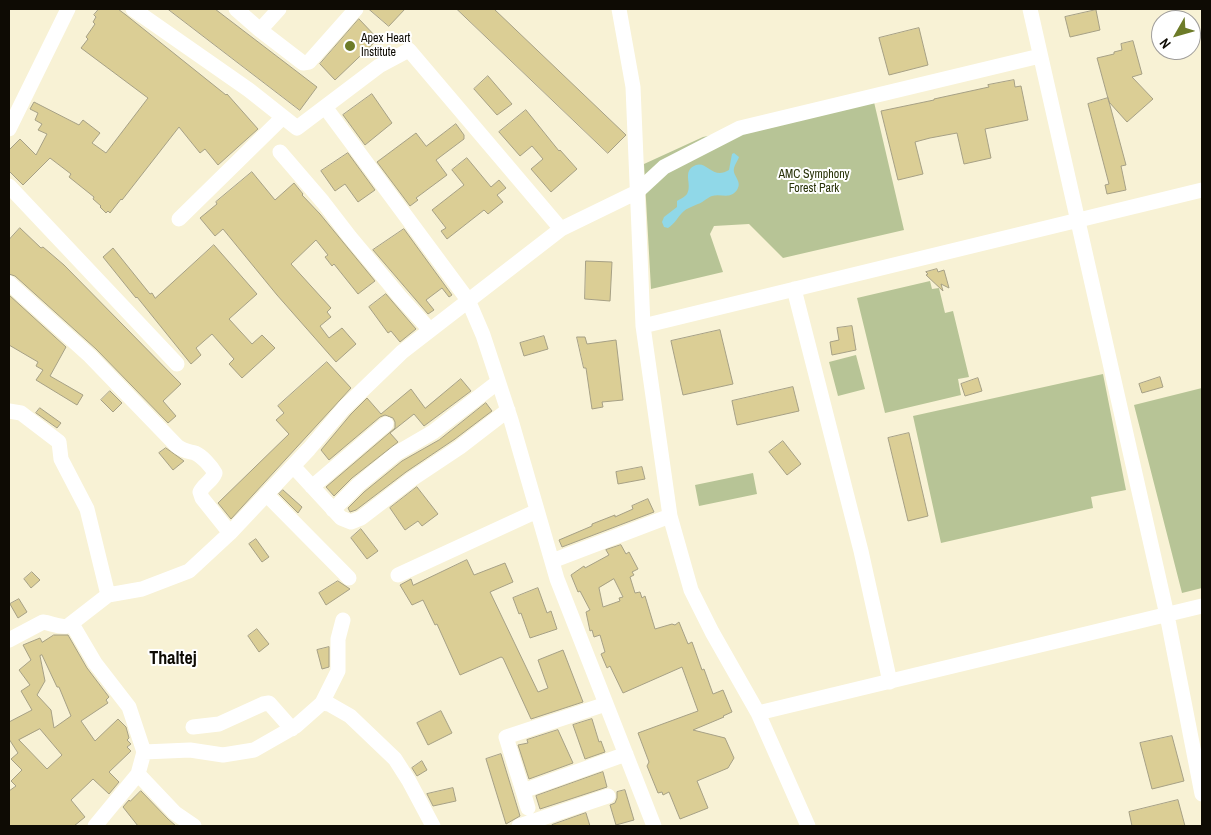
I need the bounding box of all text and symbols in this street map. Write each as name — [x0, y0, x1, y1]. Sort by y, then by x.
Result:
north arrow — [1151, 10, 1201, 60]
place label: Apex Heart Institute — [361, 32, 410, 60]
text: N — [1155, 35, 1175, 52]
marker: Apex Heart Institute — [343, 39, 357, 53]
park label: AMC Symphony Forest Park — [778, 168, 850, 196]
district label: Thaltej — [149, 648, 197, 670]

